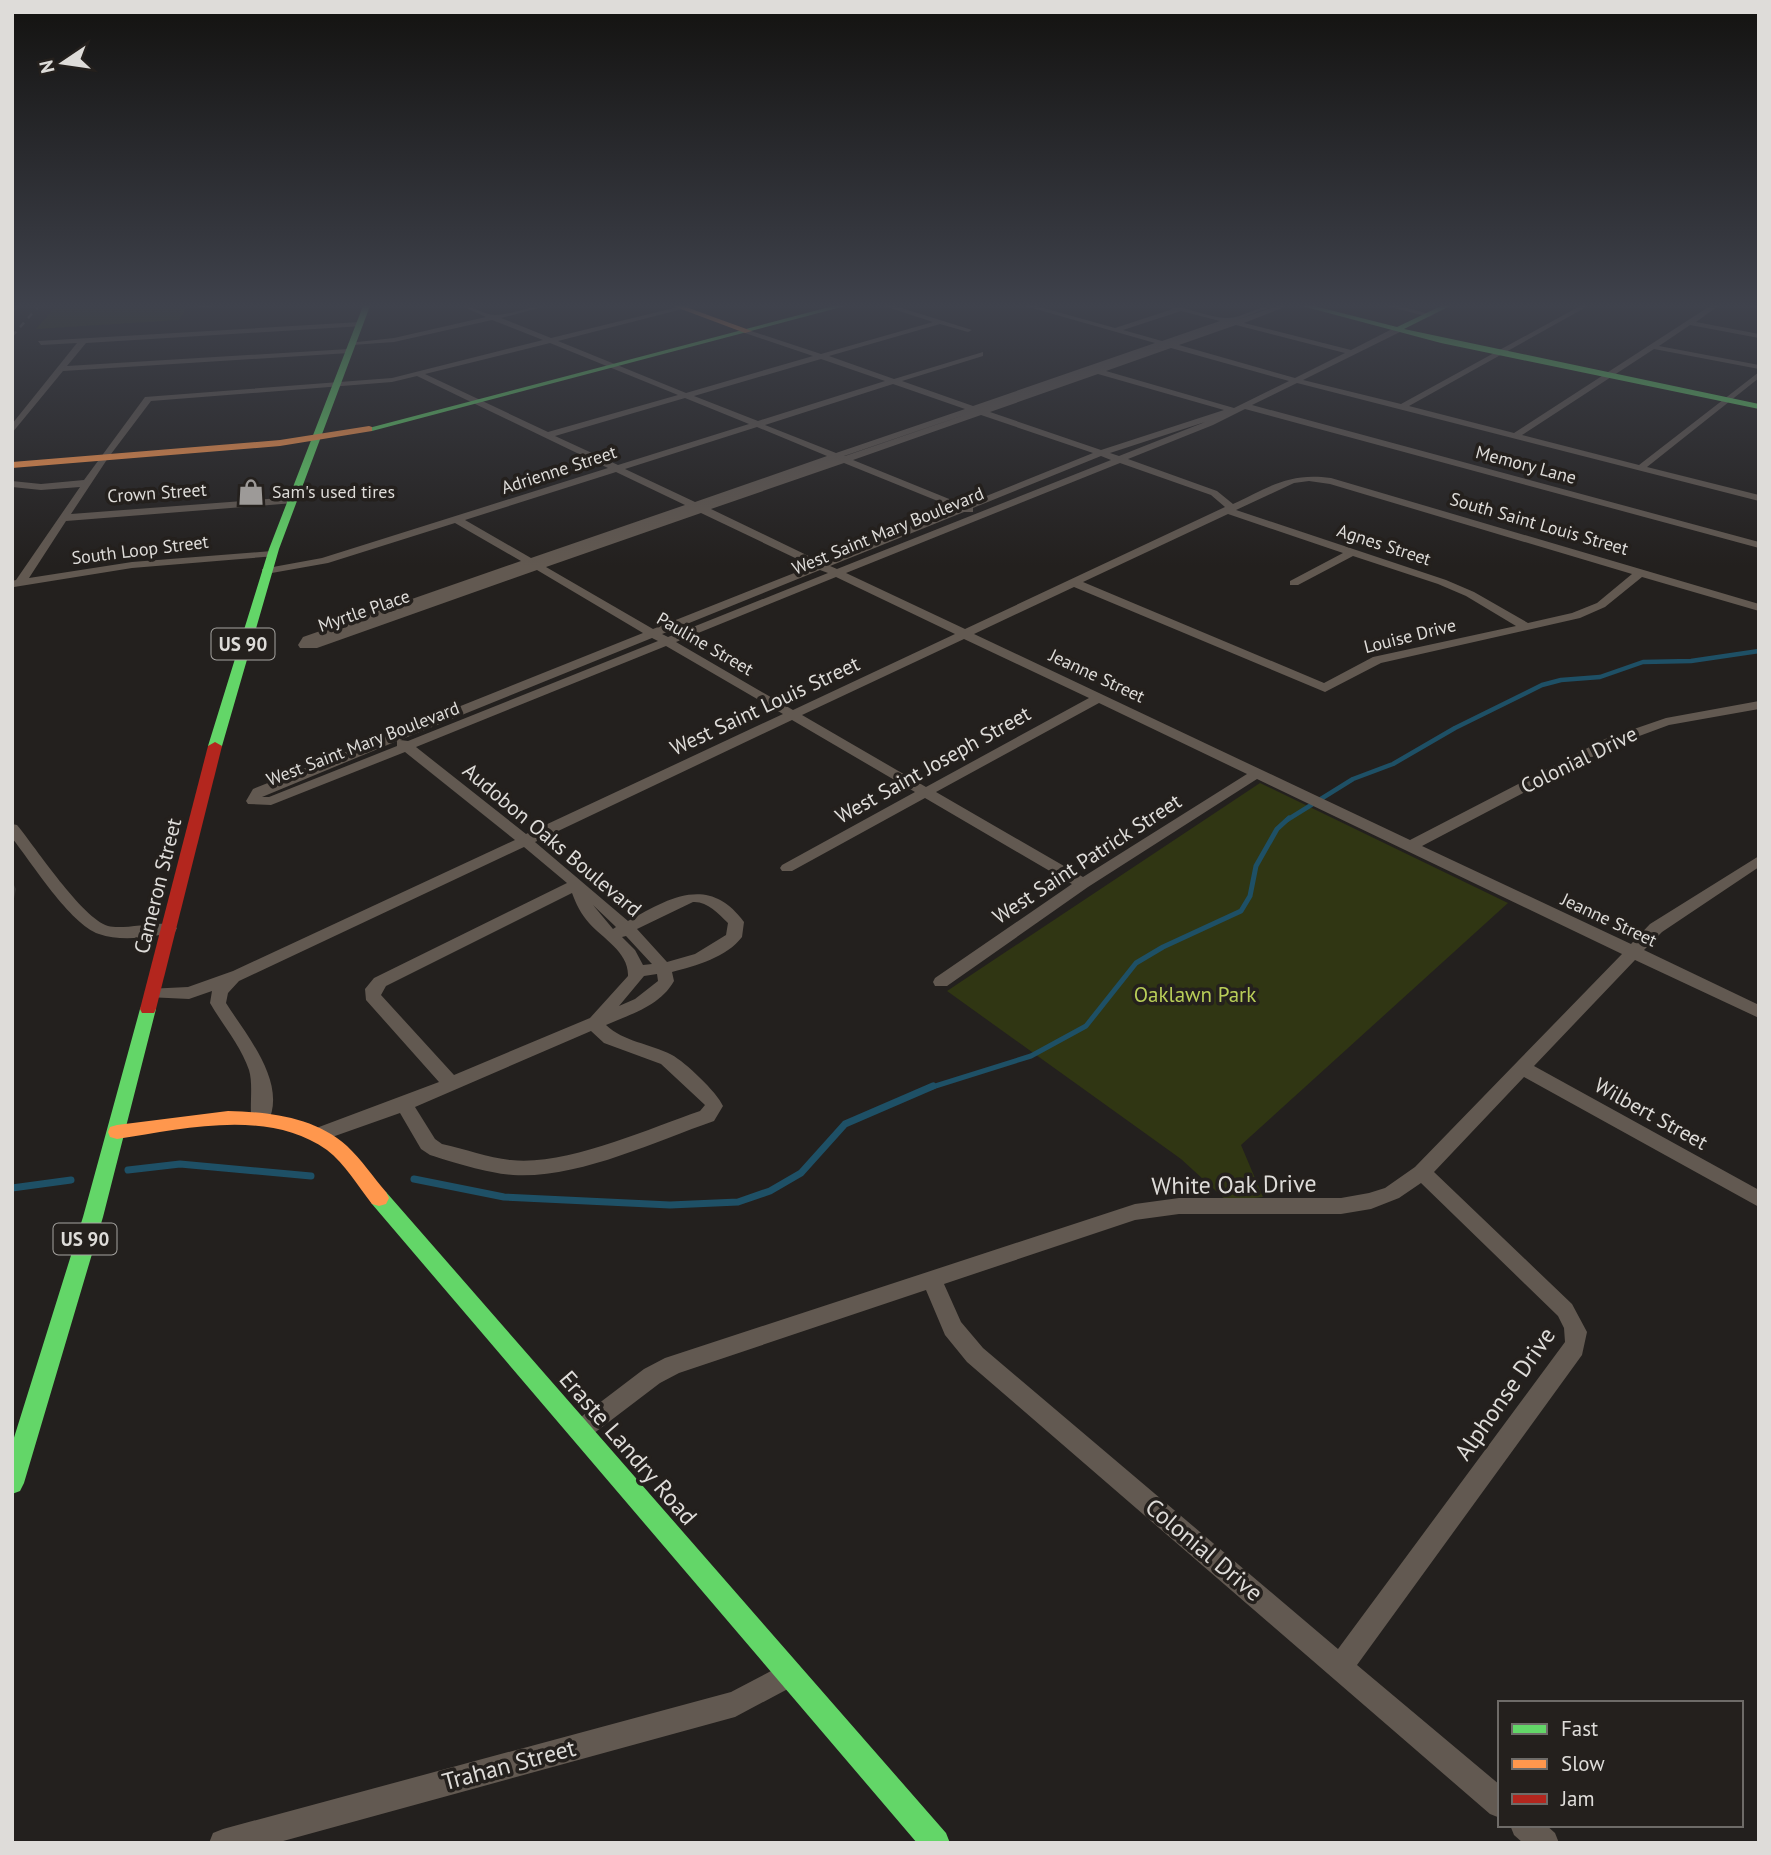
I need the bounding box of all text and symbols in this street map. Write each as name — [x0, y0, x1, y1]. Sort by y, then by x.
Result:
north arrow — [28, 28, 98, 98]
text: N — [33, 58, 60, 76]
street label: Adrienne Street — [498, 440, 619, 499]
street label: Memory Lane — [1473, 440, 1579, 489]
shop icon: Sam's used tires — [236, 477, 266, 507]
street label: Crown Street — [107, 478, 207, 507]
place label: Sam's used tires — [272, 480, 395, 503]
street label: West Saint Mary Boulevard — [788, 481, 987, 580]
street label: South Saint Louis Street — [1447, 487, 1631, 560]
street label: Agnes Street — [1334, 519, 1434, 570]
street label: South Loop Street — [70, 530, 210, 569]
street label: Myrtle Place — [315, 584, 413, 637]
street label: Pauline Street — [653, 607, 758, 681]
street label: Louise Drive — [1361, 613, 1458, 658]
road number: US 90 — [212, 628, 274, 660]
street label: Jeanne Street — [1045, 643, 1149, 708]
street label: West Saint Louis Street — [666, 650, 864, 761]
street label: West Saint Mary Boulevard — [263, 696, 463, 791]
street label: West Saint Joseph Street — [830, 700, 1035, 829]
street label: Colonial Drive — [1516, 720, 1641, 799]
street label: Audobon Oaks Boulevard — [457, 757, 647, 922]
street label: West Saint Patrick Street — [987, 787, 1186, 930]
street label: Cameron Street — [128, 815, 187, 957]
street label: Jeanne Street — [1557, 887, 1661, 952]
park label: Oaklawn Park — [1134, 981, 1256, 1008]
street label: Wilbert Street — [1590, 1071, 1713, 1156]
street label: White Oak Drive — [1151, 1168, 1317, 1201]
road number: US 90 — [54, 1224, 116, 1254]
street label: Alphonse Drive — [1447, 1321, 1562, 1466]
street label: Eraste Landry Road — [553, 1364, 704, 1531]
street label: Colonial Drive — [1139, 1491, 1270, 1608]
legend — [1498, 1701, 1743, 1827]
text: Fast — [1561, 1715, 1598, 1742]
street label: Trahan Street — [439, 1732, 579, 1797]
text: Slow — [1561, 1750, 1605, 1777]
text: Jam — [1560, 1785, 1595, 1812]

